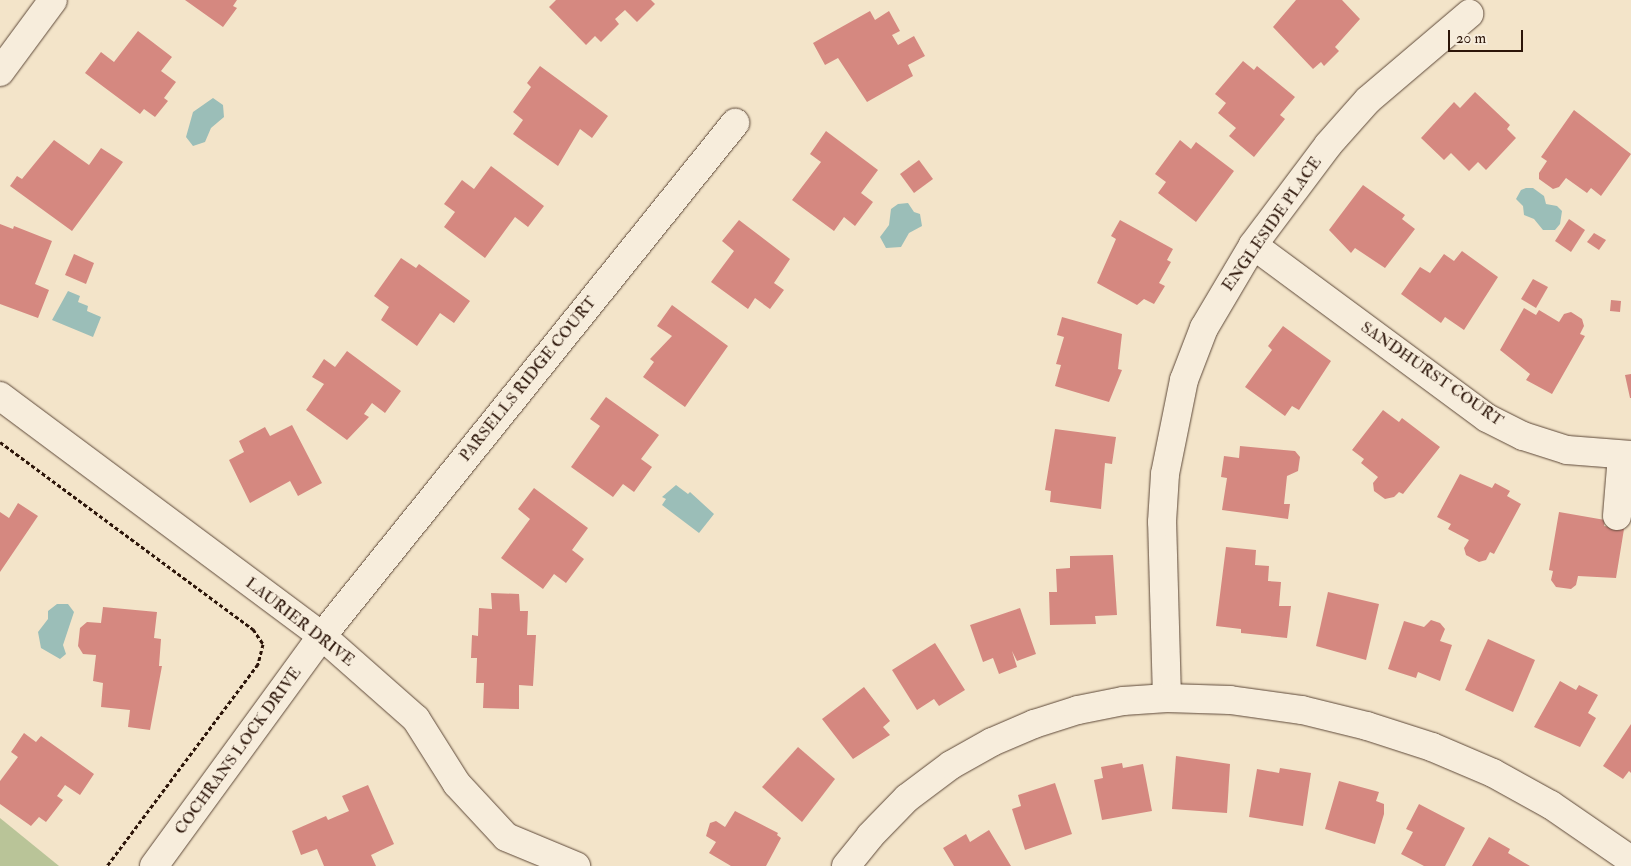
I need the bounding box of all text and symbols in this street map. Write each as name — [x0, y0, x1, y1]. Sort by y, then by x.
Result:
scale bar — [1451, 20, 1526, 52]
text: 20 m — [1456, 29, 1486, 48]
street label: ENGLESIDE PLACE — [1218, 153, 1326, 295]
street label: PARSELLS RIDGE COURT — [456, 293, 600, 465]
street label: SANDHURST COURT — [1357, 318, 1507, 430]
street label: LAURIER DRIVE — [242, 574, 358, 670]
street label: COCHRANS LOCK DRIVE — [171, 664, 305, 838]

